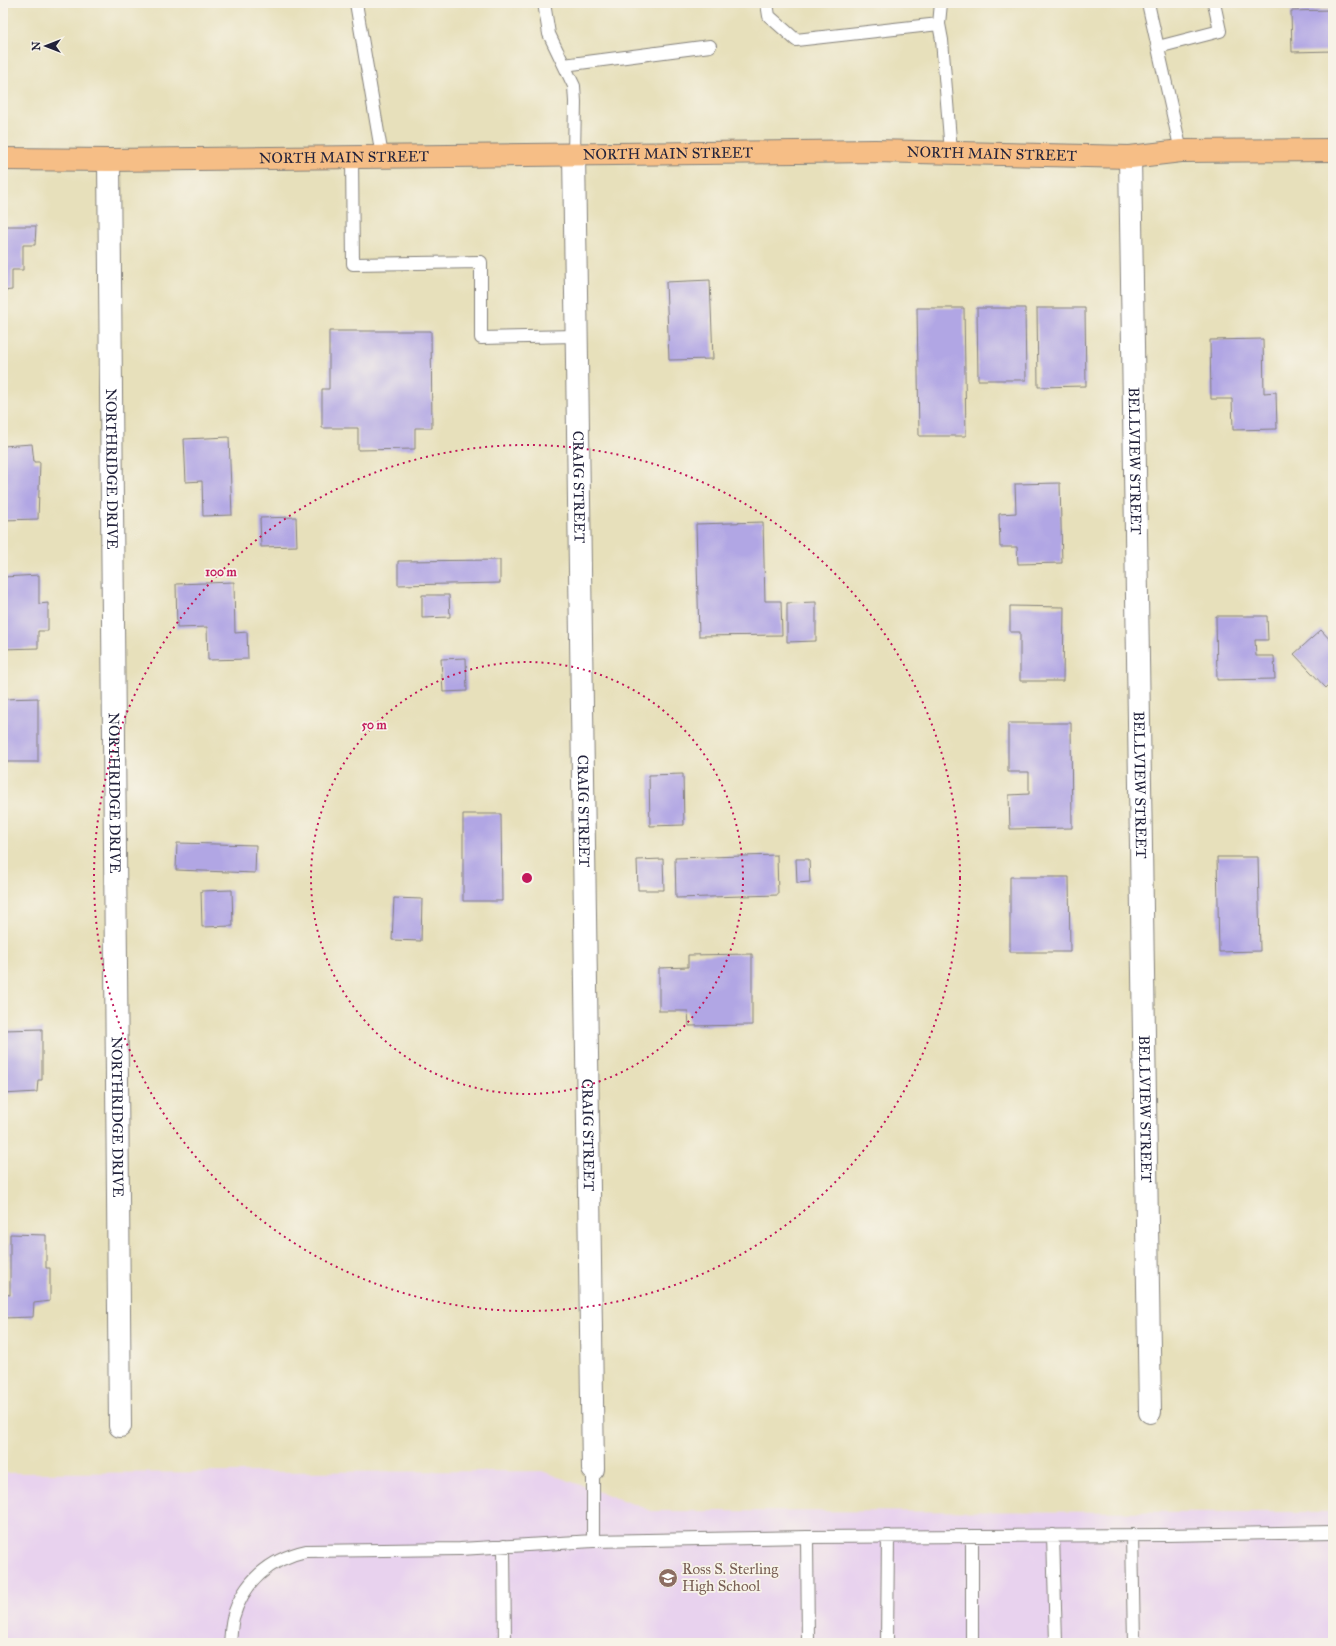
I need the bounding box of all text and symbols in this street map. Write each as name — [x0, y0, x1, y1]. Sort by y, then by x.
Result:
north arrow — [26, 26, 66, 66]
text: N — [30, 41, 43, 51]
street label: NORTH MAIN STREET — [583, 143, 753, 163]
street label: NORTH MAIN STREET — [907, 143, 1077, 165]
street label: NORTH MAIN STREET — [259, 147, 429, 167]
street label: BELLVIEW STREET — [1125, 387, 1145, 535]
street label: NORTHRIDGE DRIVE — [102, 388, 121, 550]
street label: CRAIG STREET — [569, 431, 589, 543]
text: 100 m — [205, 565, 238, 579]
street label: BELLVIEW STREET — [1130, 711, 1150, 859]
street label: NORTHRIDGE DRIVE — [105, 712, 124, 874]
text: 50 m — [361, 718, 388, 732]
street label: CRAIG STREET — [574, 754, 593, 867]
centre of rings — [520, 871, 534, 885]
street label: BELLVIEW STREET — [1135, 1035, 1155, 1183]
street label: NORTHRIDGE DRIVE — [108, 1036, 127, 1198]
street label: CRAIG STREET — [578, 1078, 598, 1191]
place label: Ross S. Sterling High School — [682, 1560, 779, 1595]
school or university icon: Ross S. Sterling High School — [657, 1567, 679, 1589]

